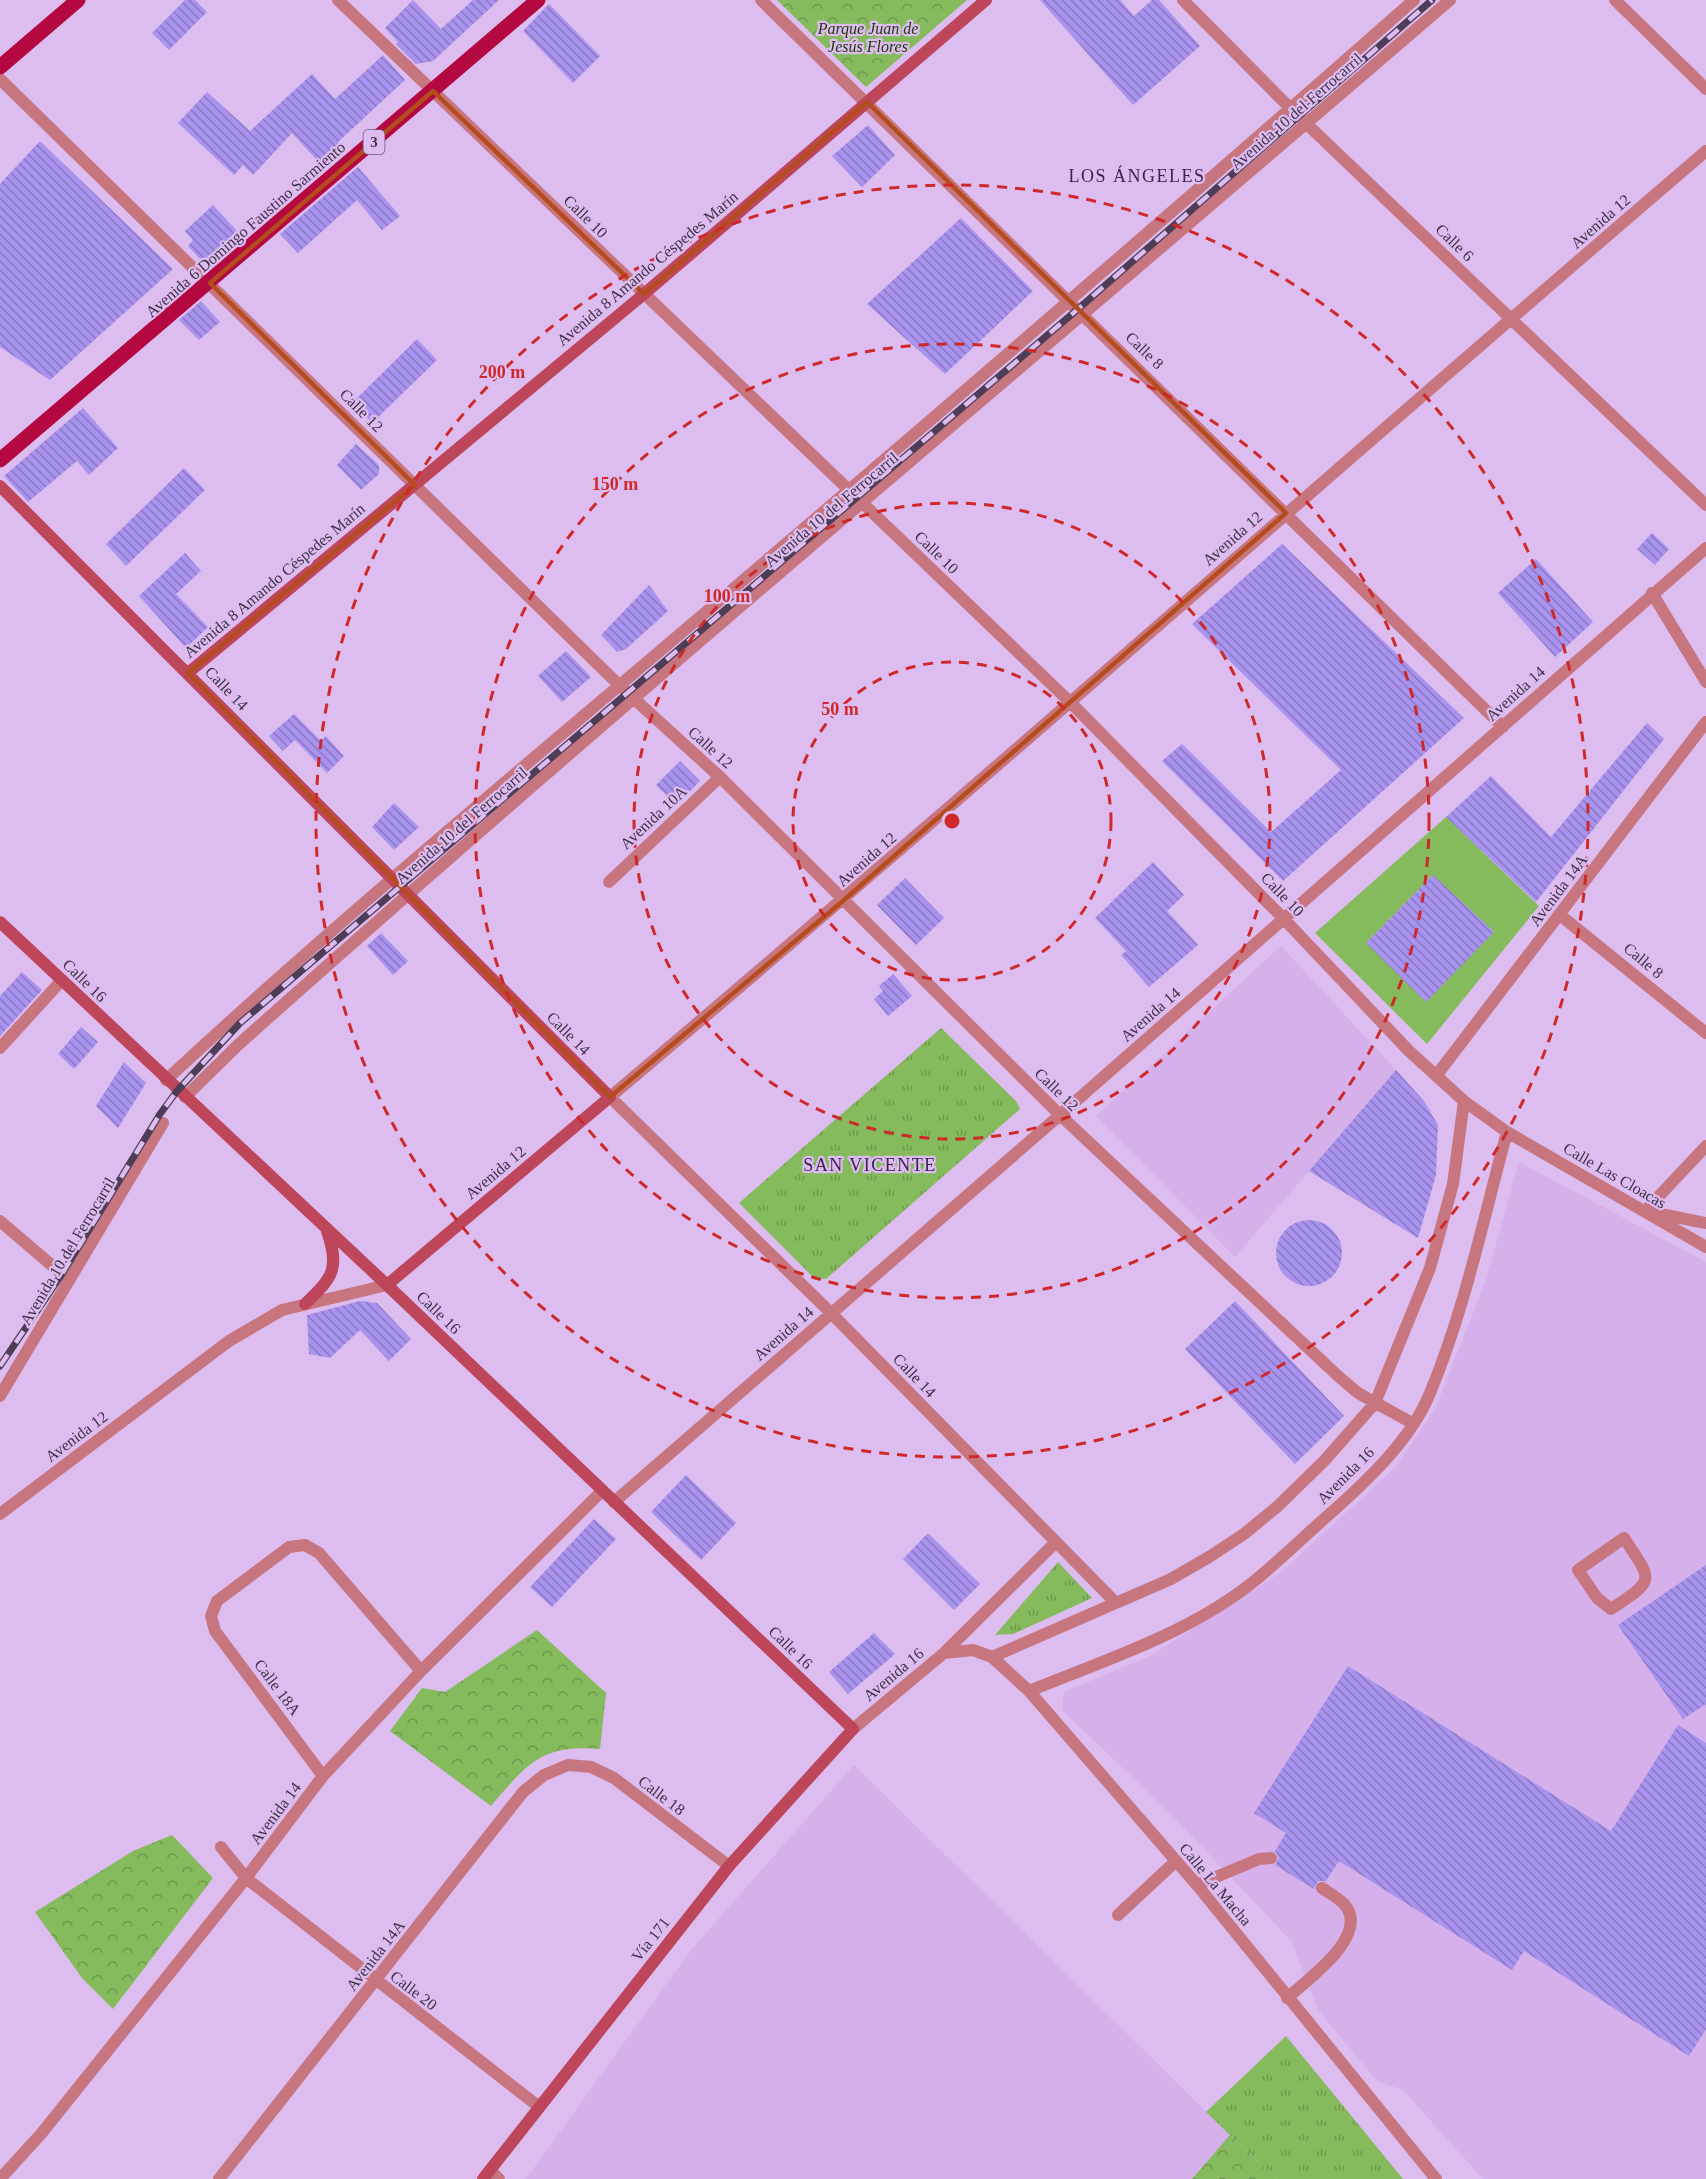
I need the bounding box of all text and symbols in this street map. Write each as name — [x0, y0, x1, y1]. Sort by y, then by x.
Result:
park label: Parque Juan de Jesús Flores — [817, 20, 918, 55]
street label: Avenida 10 del Ferrocarril — [1227, 49, 1366, 173]
road number: 3 — [364, 130, 385, 154]
street label: Avenida 6 Domingo Faustino Sarmiento — [142, 138, 349, 321]
district label: LOS ÁNGELES — [1069, 165, 1206, 186]
street label: Avenida 8 Amando Céspedes Marín — [553, 188, 742, 350]
street label: Avenida 12 — [1567, 191, 1633, 252]
street label: Calle 10 — [560, 192, 611, 241]
street label: Calle 6 — [1432, 220, 1477, 264]
street label: Calle 8 — [1122, 328, 1167, 372]
text: 200 m — [479, 362, 525, 382]
street label: Calle 12 — [337, 385, 387, 435]
street label: Avenida 10 del Ferrocarril — [761, 448, 902, 570]
text: 150 m — [592, 474, 638, 494]
street label: Avenida 8 Amando Céspedes Marín — [180, 500, 369, 662]
street label: Avenida 12 — [1199, 508, 1265, 569]
street label: Calle 10 — [911, 528, 962, 577]
text: 100 m — [704, 586, 750, 606]
street label: Calle 14 — [202, 663, 251, 714]
street label: Avenida 14 — [1483, 663, 1548, 724]
text: 50 m — [821, 699, 859, 719]
street label: Calle 12 — [685, 723, 736, 772]
street label: Avenida 10 del Ferrocarril — [392, 763, 531, 887]
street label: Avenida 10A — [617, 782, 690, 852]
centre of rings — [942, 811, 962, 831]
street label: Avenida 12 — [833, 829, 899, 890]
street label: Avenida 14A — [1526, 851, 1591, 929]
street label: Calle 10 — [1258, 869, 1307, 920]
street label: Calle 8 — [1621, 939, 1667, 982]
street label: Calle 16 — [59, 956, 110, 1005]
street label: Avenida 14 — [1117, 984, 1183, 1045]
street label: Calle 14 — [544, 1008, 594, 1058]
street label: Calle 12 — [1031, 1065, 1082, 1114]
street label: Calle Las Cloacas — [1560, 1139, 1669, 1212]
street label: Avenida 12 — [462, 1142, 529, 1202]
district label: SAN VICENTE — [803, 1155, 937, 1175]
street label: Avenida 10 del Ferrocarril — [17, 1174, 119, 1328]
street label: Calle 16 — [413, 1288, 464, 1337]
street label: Avenida 14 — [750, 1303, 816, 1364]
street label: Calle 14 — [890, 1350, 939, 1401]
street label: Avenida 12 — [42, 1408, 111, 1465]
street label: Avenida 16 — [1314, 1444, 1377, 1507]
street label: Calle 16 — [765, 1623, 816, 1672]
street label: Avenida 16 — [860, 1644, 927, 1704]
street label: Calle 18A — [251, 1656, 304, 1719]
street label: Calle 18 — [635, 1772, 688, 1818]
street label: Avenida 14 — [247, 1779, 304, 1848]
street label: Calle La Macha — [1176, 1840, 1255, 1929]
street label: Vía 171 — [628, 1914, 673, 1965]
street label: Avenida 14A — [343, 1916, 408, 1994]
street label: Calle 20 — [387, 1967, 440, 2013]

